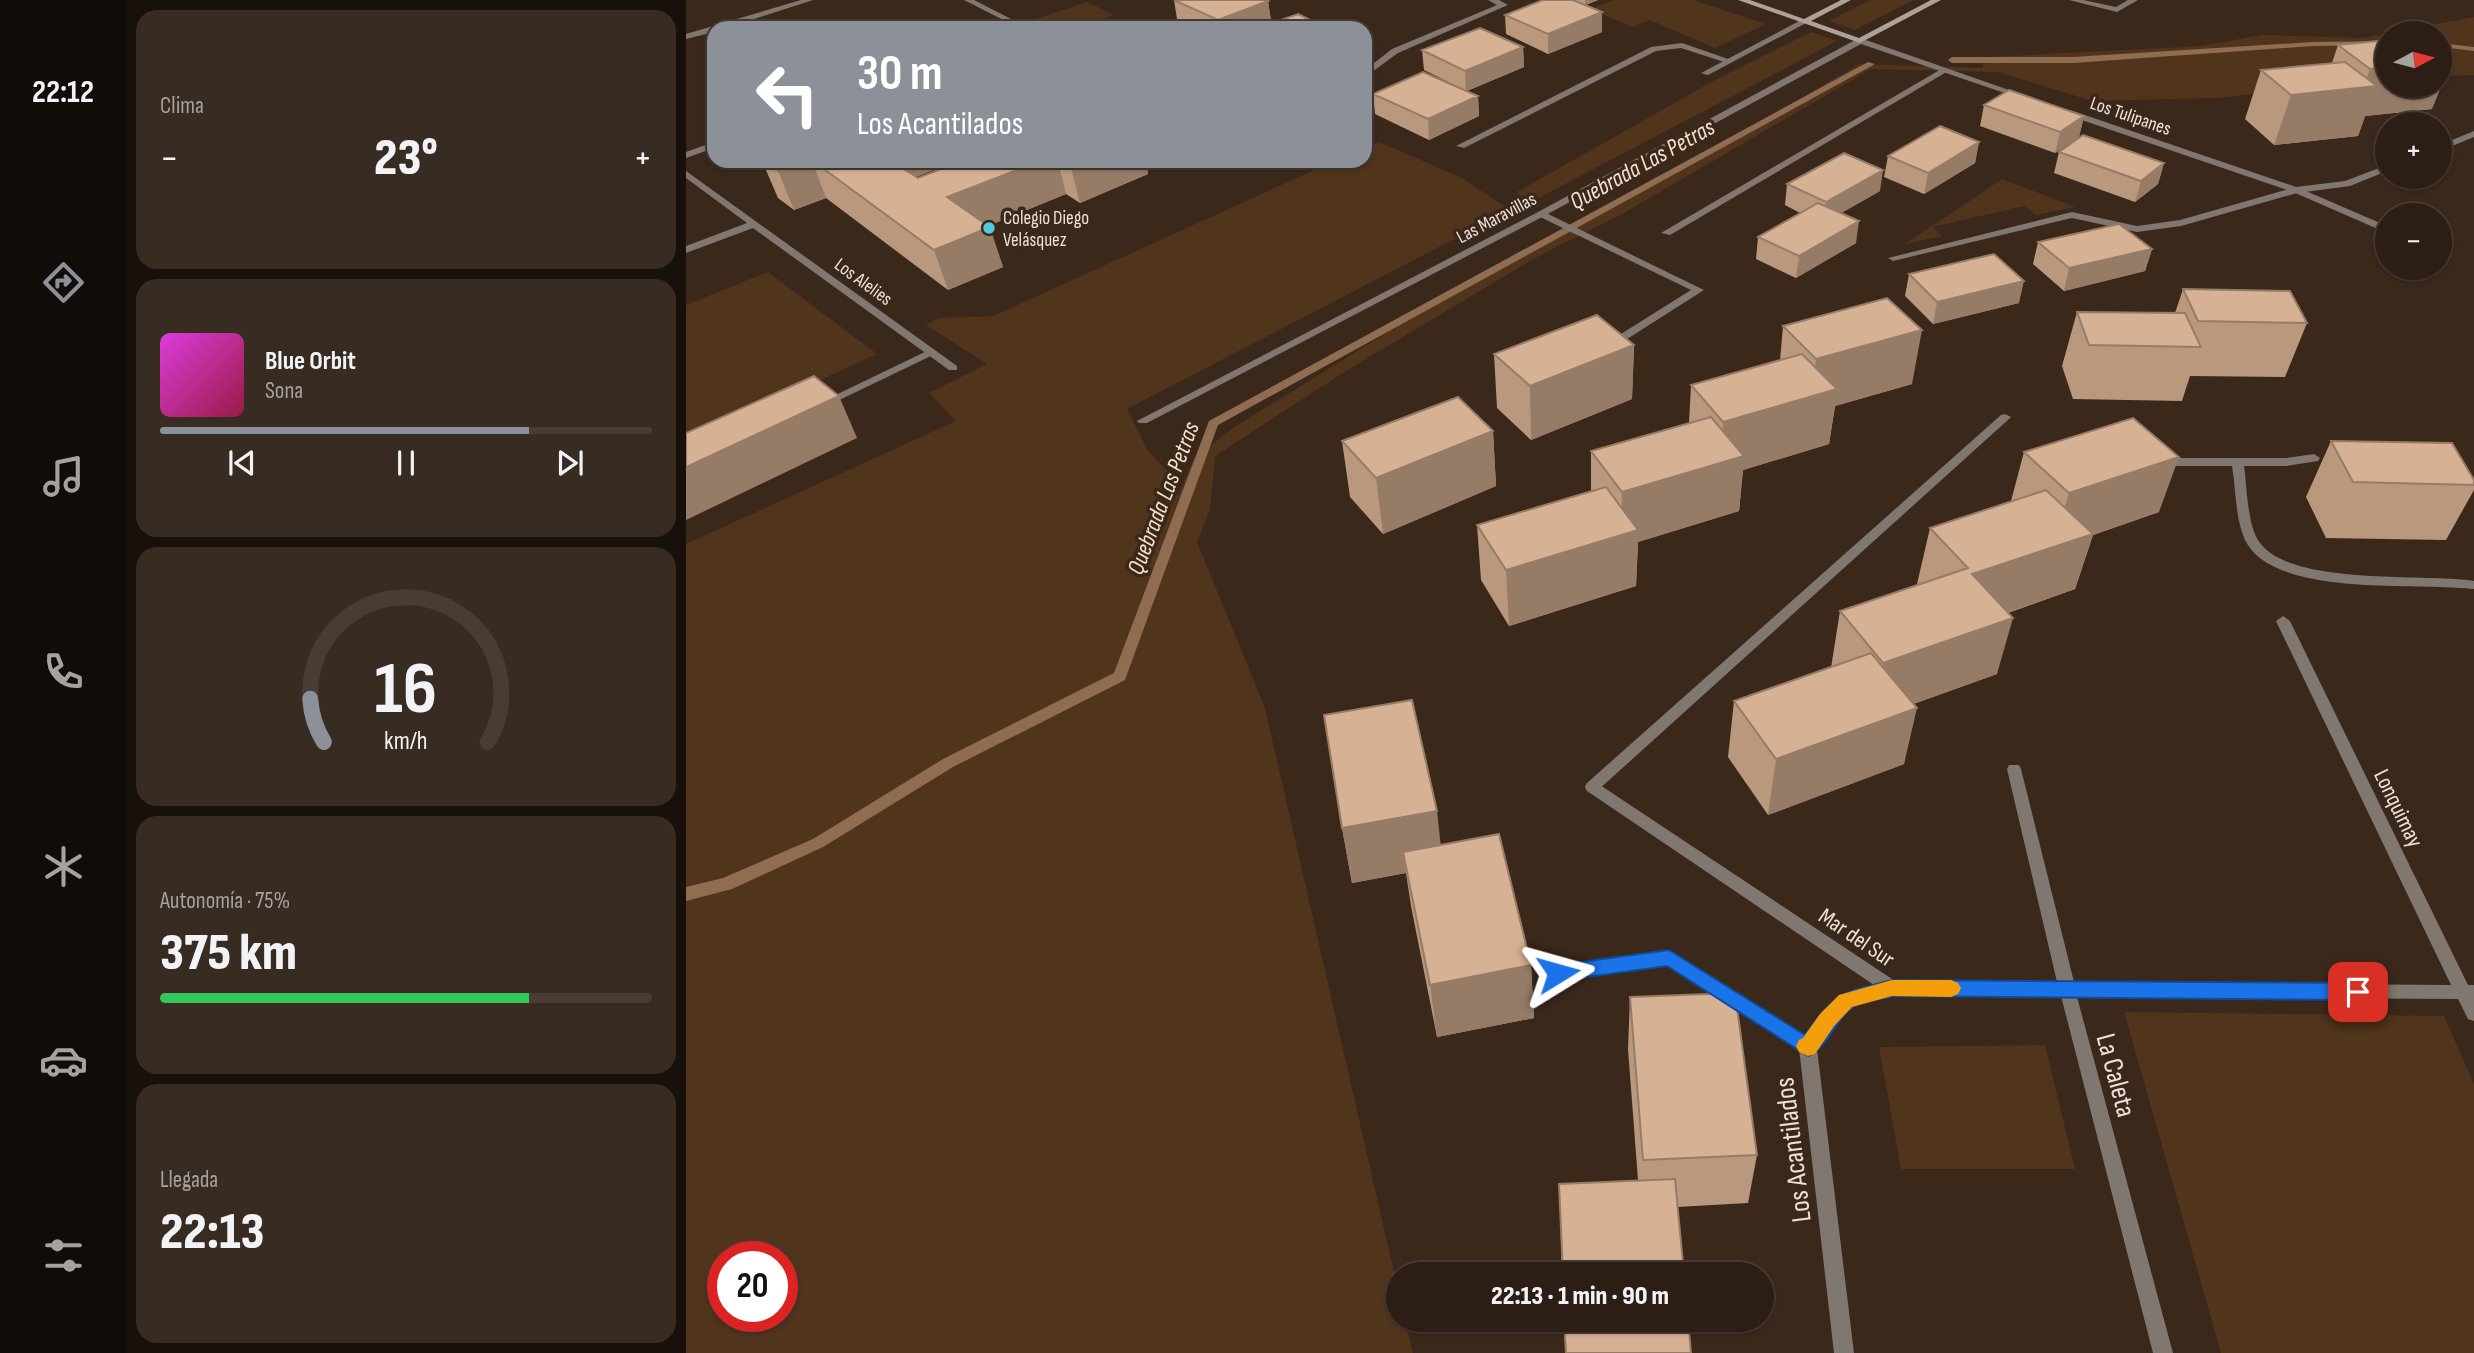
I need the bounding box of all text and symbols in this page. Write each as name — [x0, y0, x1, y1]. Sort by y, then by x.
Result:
north arrow — [2375, 21, 2452, 98]
map controls — [2375, 21, 2452, 280]
text: 30 m — [857, 45, 942, 104]
icon: left — [742, 49, 833, 140]
text: 22:12 — [32, 73, 94, 112]
text: Clima — [160, 92, 204, 120]
street label: Los Tulipanes — [2087, 92, 2174, 141]
text: Los Acantilados — [857, 105, 1023, 144]
water label: Quebrada Las Petras — [1565, 112, 1720, 216]
button: + — [2375, 112, 2452, 189]
text: 23° — [374, 127, 438, 190]
text: − — [160, 136, 179, 181]
text: + — [633, 136, 652, 181]
street label: Las Maravillas — [1453, 188, 1541, 249]
button: − — [2375, 203, 2452, 280]
place label: Colegio Diego Velásquez — [1003, 207, 1089, 252]
marker: Colegio Diego Velásquez — [981, 220, 997, 236]
street label: Los Alelies — [830, 254, 897, 311]
icon: directions — [39, 258, 88, 307]
text: Blue Orbit — [265, 346, 356, 377]
text: Sona — [265, 377, 303, 405]
water label: Quebrada Las Petras — [1121, 417, 1206, 579]
icon: previous — [223, 444, 261, 482]
icon: pause — [387, 444, 425, 482]
icon: next — [551, 444, 589, 482]
icon: music — [39, 452, 88, 501]
icon: phone — [39, 647, 88, 696]
text: 16 — [375, 647, 437, 735]
text: km/h — [384, 726, 428, 757]
street label: Lonquimay — [2367, 765, 2429, 852]
icon: climate — [39, 842, 88, 891]
text: Autonomía · 75% — [160, 887, 290, 915]
street label: Mar del Sur — [1813, 902, 1900, 974]
text: 375 km — [160, 922, 297, 985]
position arrow — [1521, 936, 1595, 1010]
pin — [2328, 962, 2388, 1022]
icon: arrive — [2339, 973, 2377, 1011]
street label: La Caleta — [2089, 1030, 2142, 1121]
icon: car — [39, 1036, 88, 1085]
street label: Los Acantilados — [1768, 1076, 1819, 1224]
text: Llegada — [160, 1166, 218, 1194]
text: 22:13 — [160, 1201, 264, 1264]
icon: filters — [39, 1231, 88, 1280]
speed limit sign: 20 — [707, 1241, 798, 1332]
text: 22:13 · 1 min · 90 m — [1491, 1281, 1669, 1312]

